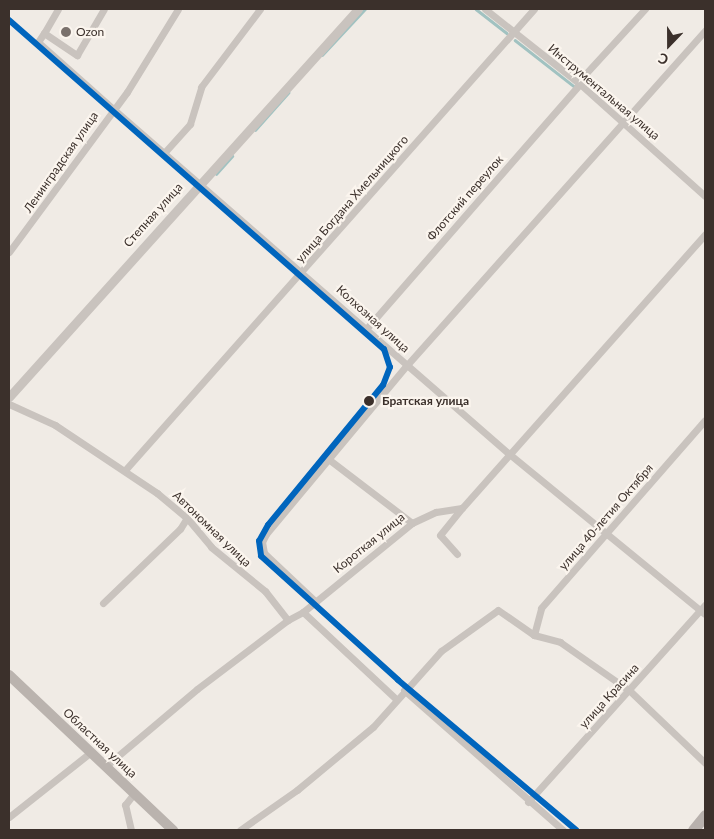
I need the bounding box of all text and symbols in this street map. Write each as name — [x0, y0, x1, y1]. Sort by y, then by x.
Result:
north arrow — [644, 20, 694, 70]
place label: Ozon — [76, 25, 104, 39]
marker: Ozon — [60, 26, 72, 38]
street label: Инструментальная улица — [545, 41, 663, 143]
text: С — [656, 50, 671, 69]
street label: Ленинградская улица — [21, 109, 101, 215]
street label: улица Богдана Хмельницкого — [293, 132, 411, 266]
street label: Флотский переулок — [424, 152, 506, 244]
street label: Степная улица — [120, 180, 186, 250]
street label: Колхозная улица — [333, 282, 413, 356]
marker: Братская улица — [360, 392, 378, 410]
place label: Братская улица — [382, 394, 469, 408]
street label: улица 40-летия Октября — [556, 461, 656, 573]
street label: Автономная улица — [170, 488, 254, 570]
street label: Короткая улица — [330, 510, 408, 576]
street label: улица Красина — [576, 661, 642, 731]
street label: Областная улица — [60, 705, 140, 781]

